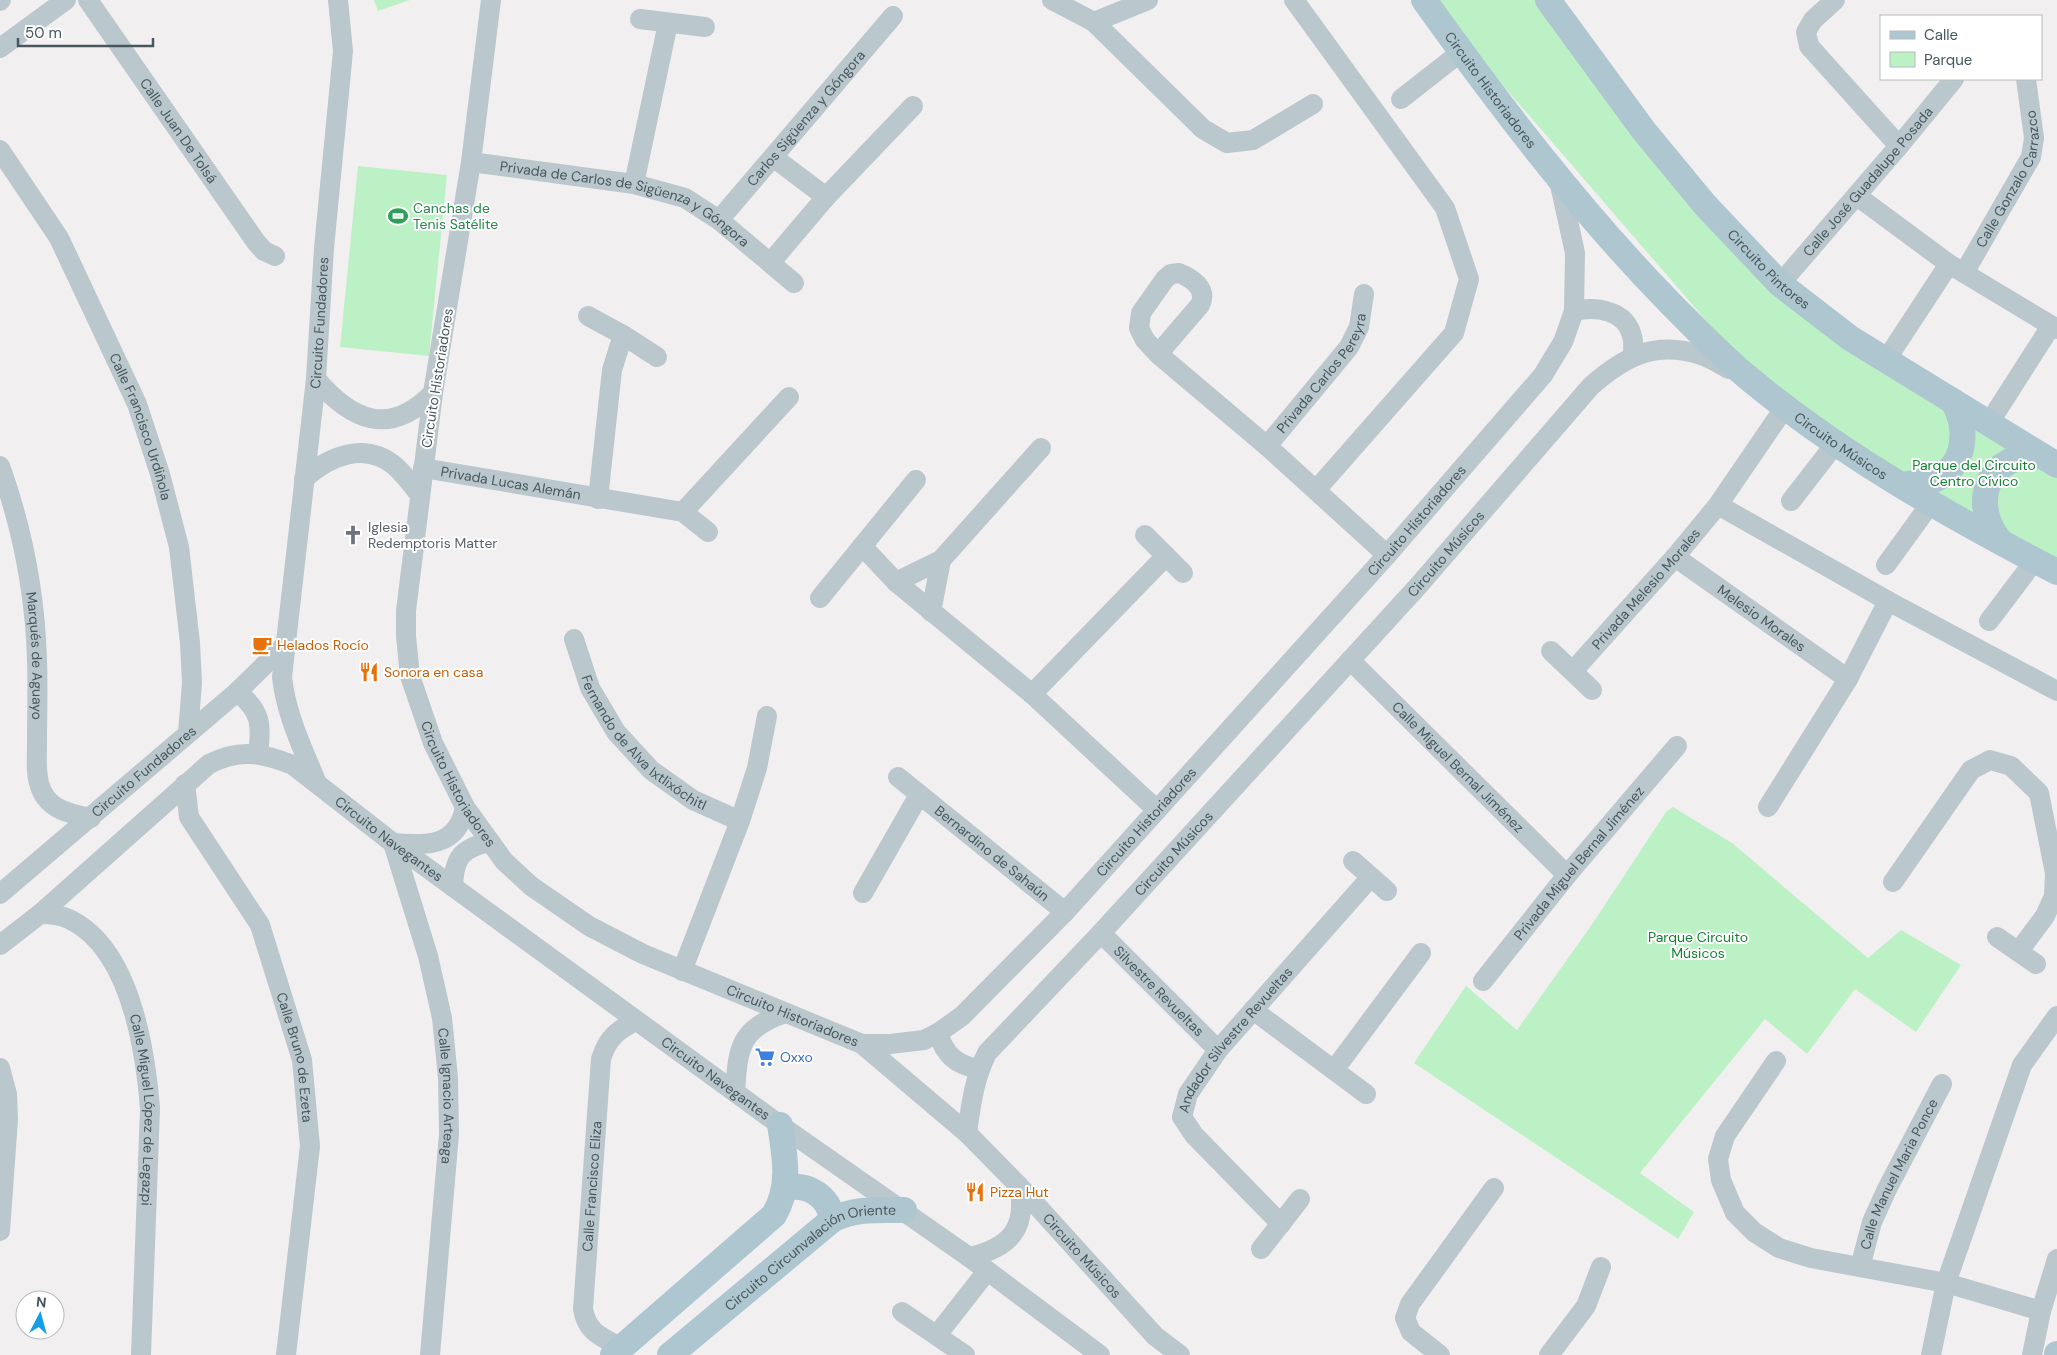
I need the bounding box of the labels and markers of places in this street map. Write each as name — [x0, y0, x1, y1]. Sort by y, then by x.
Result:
place label: Canchas de Tenis Satélite — [413, 199, 498, 233]
sports icon: Canchas de Tenis Satélite — [387, 205, 409, 227]
place label: Iglesia Redemptoris Matter — [368, 518, 498, 552]
church icon: Iglesia Redemptoris Matter — [342, 524, 364, 546]
cafe icon: Helados Rocío — [251, 634, 273, 656]
place label: Helados Rocío — [277, 636, 369, 654]
restaurant icon: Sonora en casa — [358, 661, 380, 683]
place label: Sonora en casa — [384, 663, 483, 681]
supermarket icon: Oxxo — [754, 1046, 776, 1068]
place label: Oxxo — [780, 1048, 813, 1066]
restaurant icon: Pizza Hut — [964, 1181, 986, 1203]
place label: Pizza Hut — [990, 1183, 1049, 1201]

